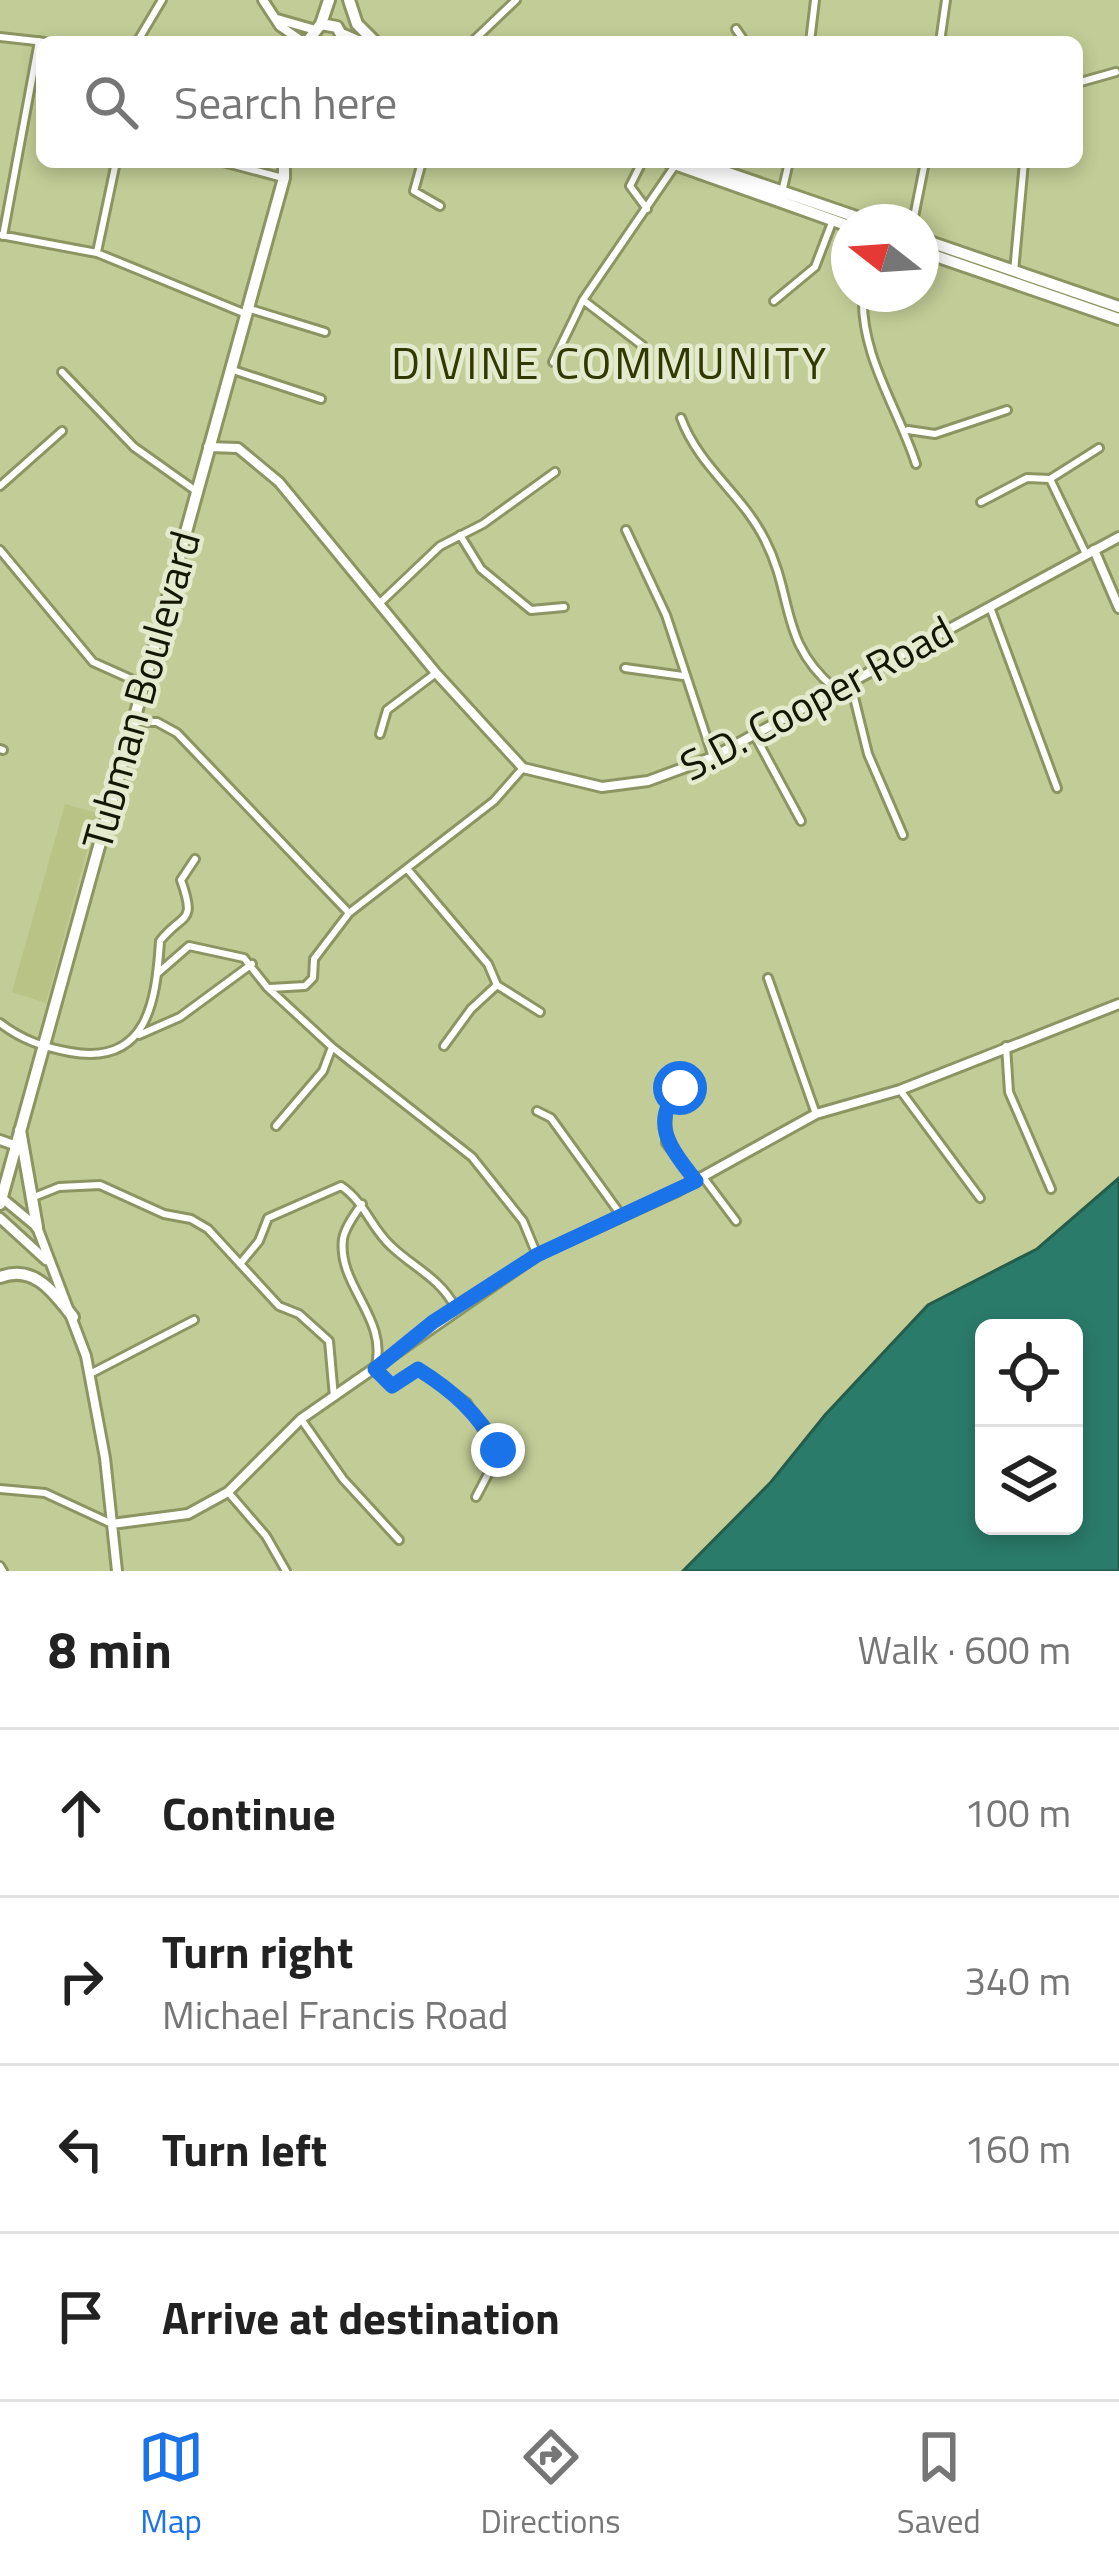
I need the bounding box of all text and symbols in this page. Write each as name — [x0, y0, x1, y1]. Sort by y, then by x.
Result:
search box — [36, 36, 1083, 168]
text: Search here — [174, 68, 397, 136]
icon: search — [78, 69, 144, 135]
north arrow — [831, 204, 939, 312]
district label: DIVINE COMMUNITY — [391, 328, 829, 396]
street label: Tubman Boulevard — [64, 523, 216, 857]
street label: S.D. Cooper Road — [668, 598, 964, 796]
route start — [653, 1061, 707, 1115]
map controls — [975, 1319, 1083, 1535]
button: locate — [975, 1319, 1083, 1427]
route end — [471, 1423, 525, 1477]
button: layers — [975, 1427, 1083, 1535]
text: 8 min — [48, 1610, 172, 1688]
text: Walk · 600 m — [857, 1620, 1071, 1679]
text: Continue — [162, 1779, 336, 1847]
icon: ahead — [48, 1780, 114, 1846]
text: 100 m — [964, 1783, 1071, 1842]
text: Turn right — [162, 1917, 353, 1985]
icon: right — [48, 1948, 114, 2014]
text: 340 m — [964, 1951, 1071, 2010]
text: Michael Francis Road — [162, 1985, 508, 2044]
text: Turn left — [162, 2115, 327, 2183]
icon: left — [48, 2116, 114, 2182]
text: 160 m — [964, 2119, 1071, 2178]
text: Arrive at destination — [162, 2283, 560, 2351]
icon: arrive — [48, 2284, 114, 2350]
tab: Map — [138, 2424, 204, 2546]
tab: Directions — [481, 2424, 620, 2546]
tab: Saved — [897, 2424, 981, 2546]

